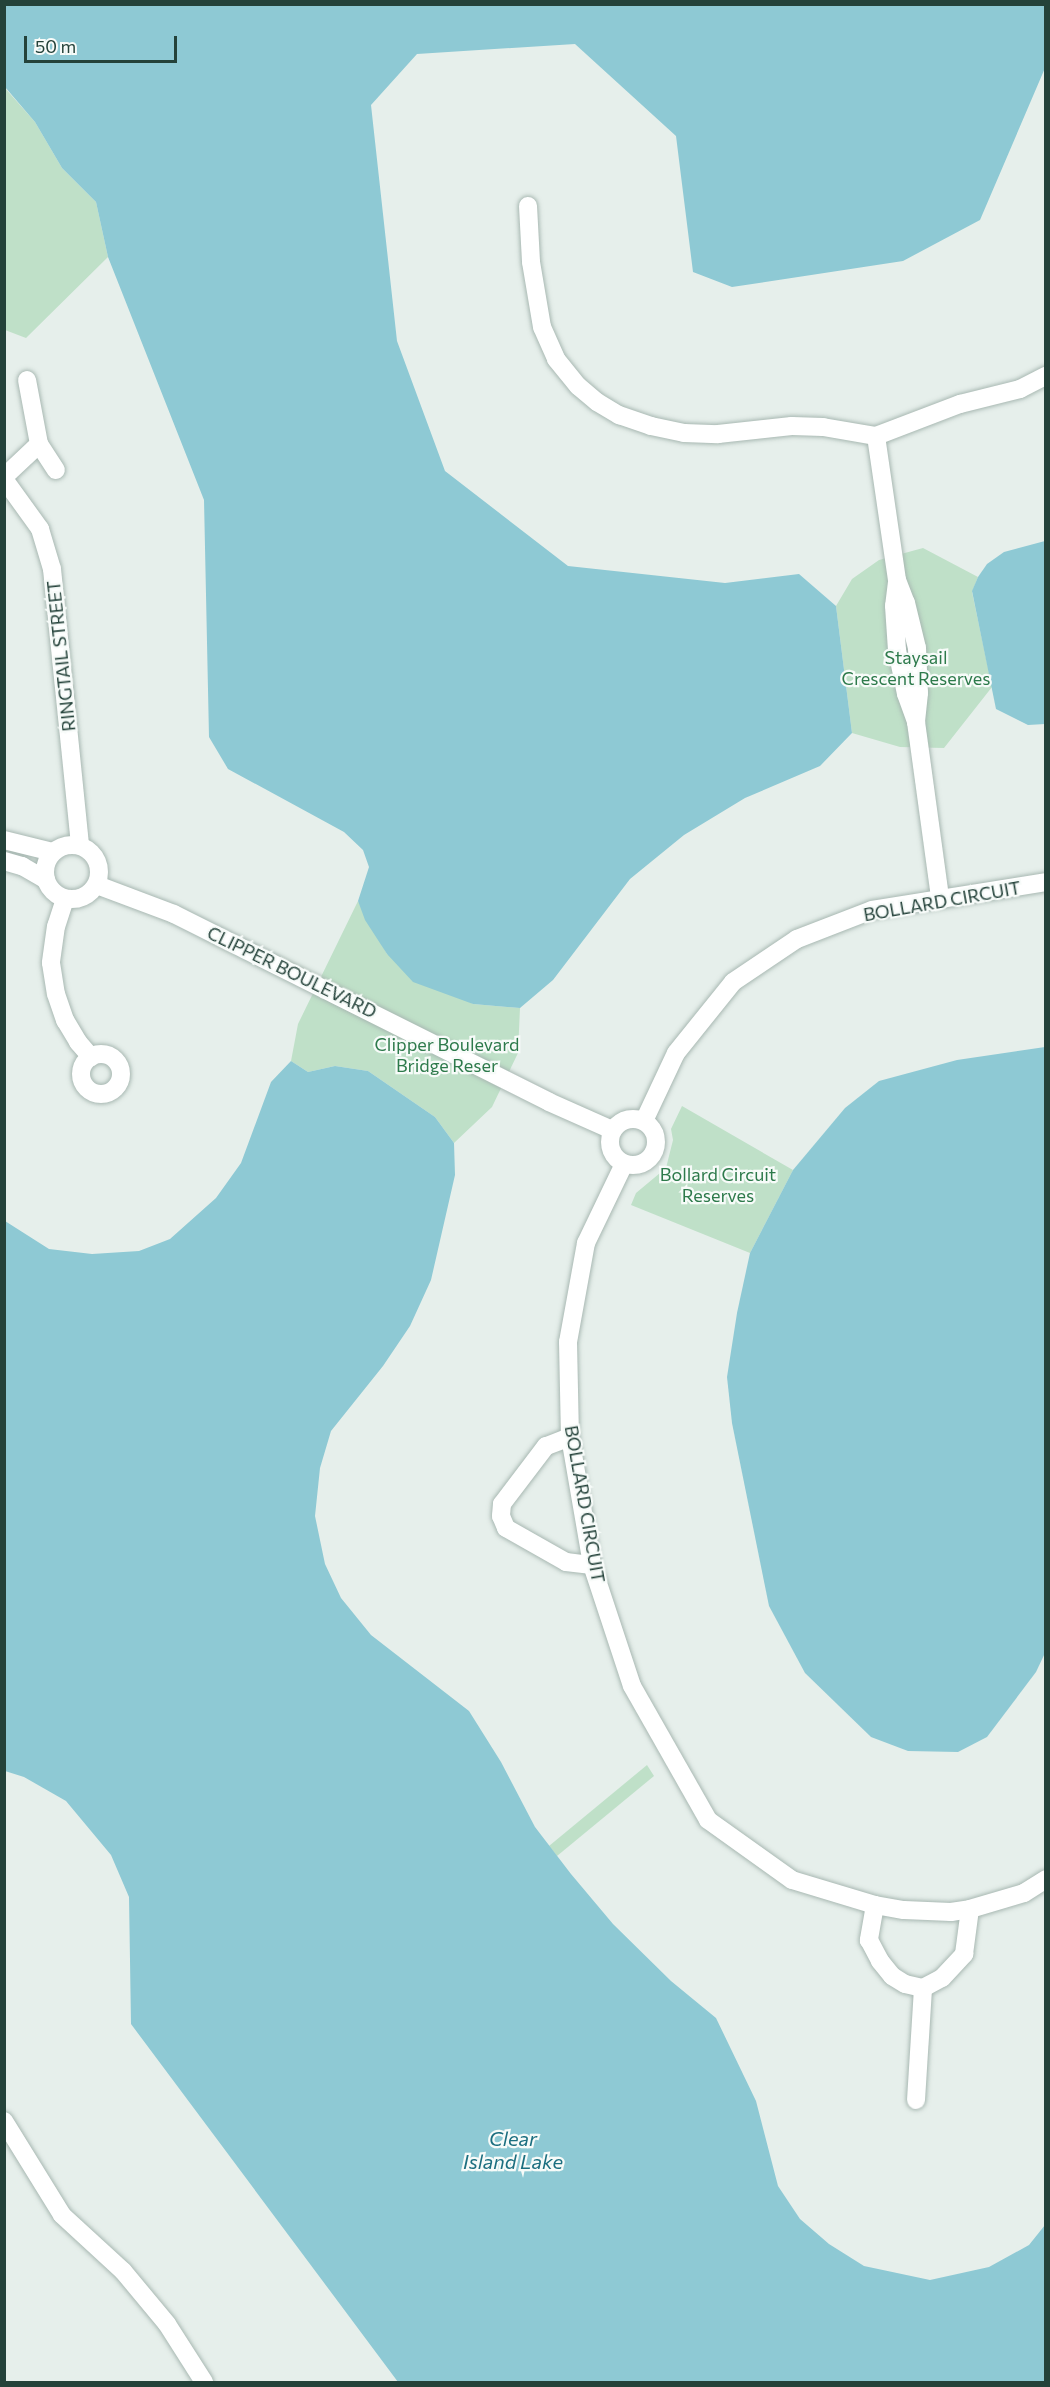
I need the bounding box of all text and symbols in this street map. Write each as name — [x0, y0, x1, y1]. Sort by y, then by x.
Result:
scale bar — [27, 24, 180, 62]
text: 50 m — [35, 35, 76, 57]
street label: RINGTAIL STREET — [42, 579, 80, 733]
park label: Staysail Crescent Reserves — [842, 647, 990, 690]
street label: BOLLARD CIRCUIT — [862, 877, 1022, 925]
street label: CLIPPER BOULEVARD — [204, 922, 380, 1022]
park label: Clipper Boulevard Bridge Reser — [375, 1034, 519, 1076]
park label: Bollard Circuit Reserves — [660, 1164, 776, 1206]
street label: BOLLARD CIRCUIT — [561, 1424, 609, 1584]
water label: Clear Island Lake — [463, 2126, 563, 2173]

